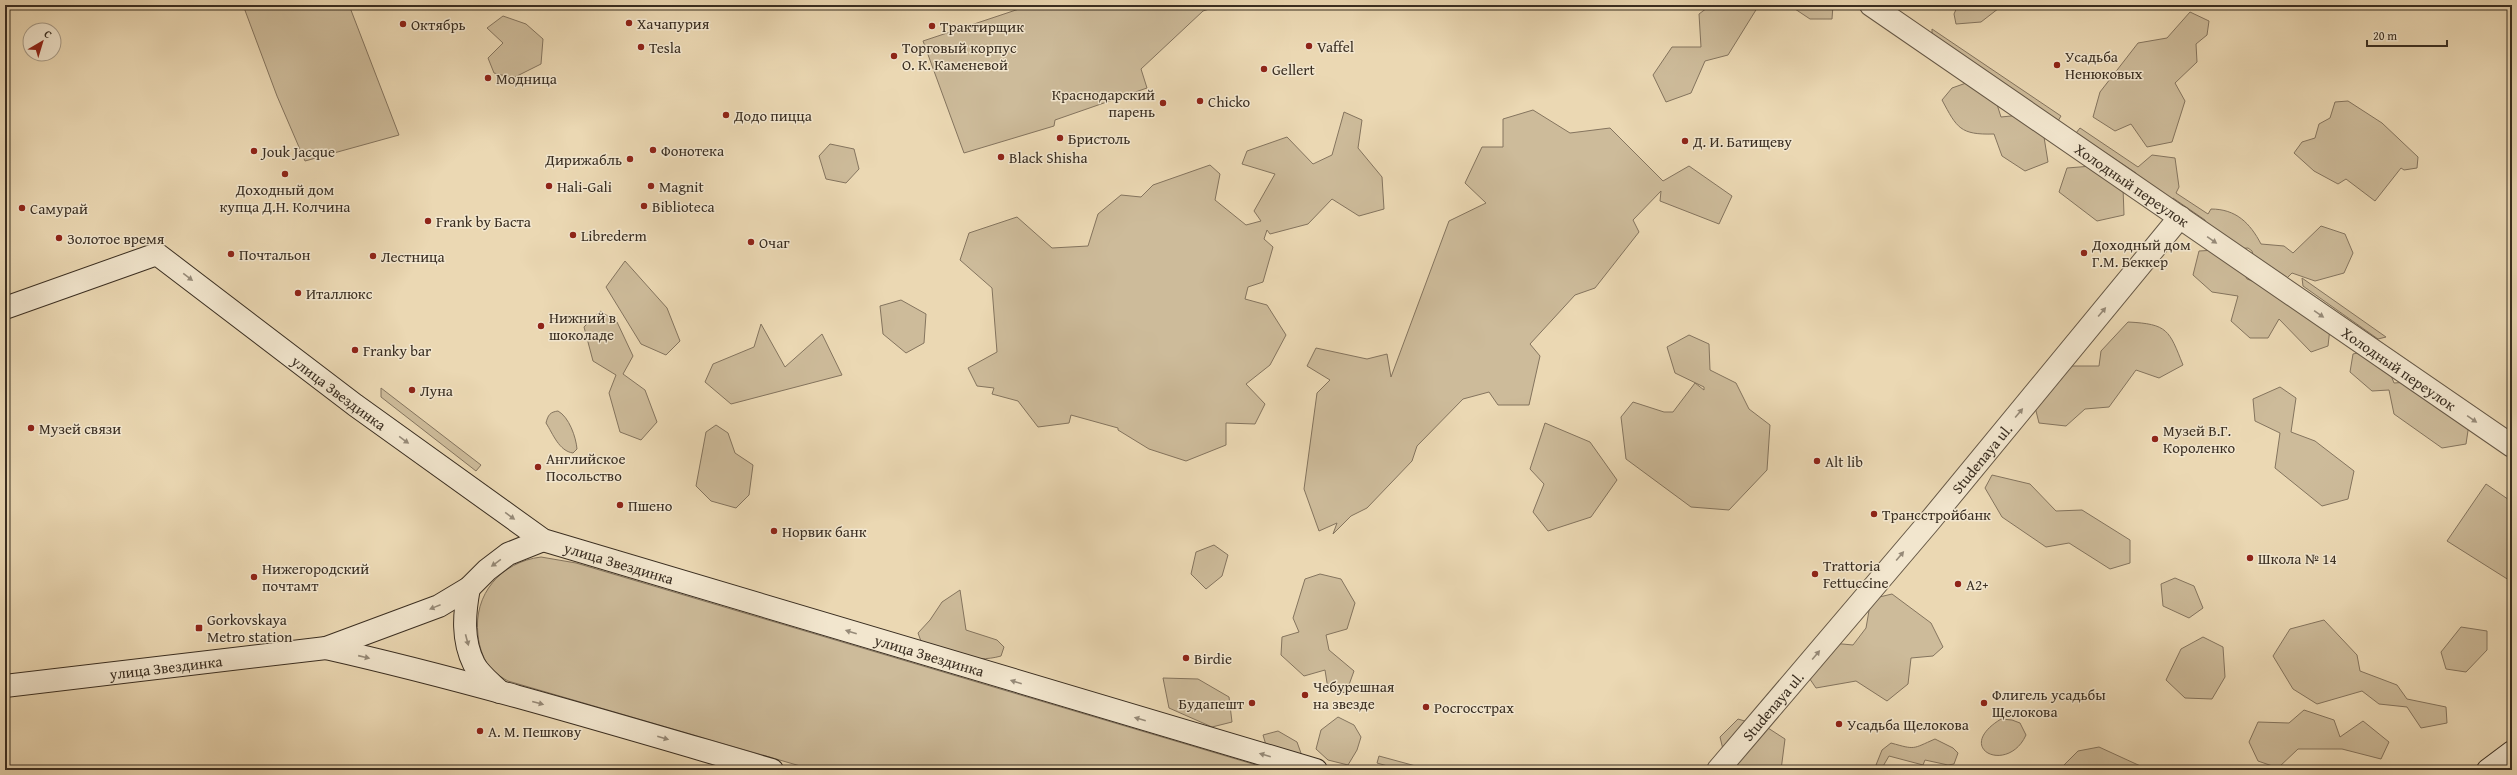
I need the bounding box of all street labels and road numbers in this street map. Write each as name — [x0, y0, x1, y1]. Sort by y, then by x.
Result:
street label: Холодный переулок — [2071, 138, 2194, 232]
street label: Холодный переулок — [2338, 322, 2461, 415]
street label: улица Звездинка — [287, 349, 391, 435]
street label: Studenaya ul. — [1946, 419, 2016, 498]
street label: улица Звездинка — [561, 536, 677, 589]
street label: улица Звездинка — [871, 628, 988, 681]
street label: улица Звездинка — [107, 650, 224, 684]
street label: Studenaya ul. — [1737, 667, 1808, 745]

